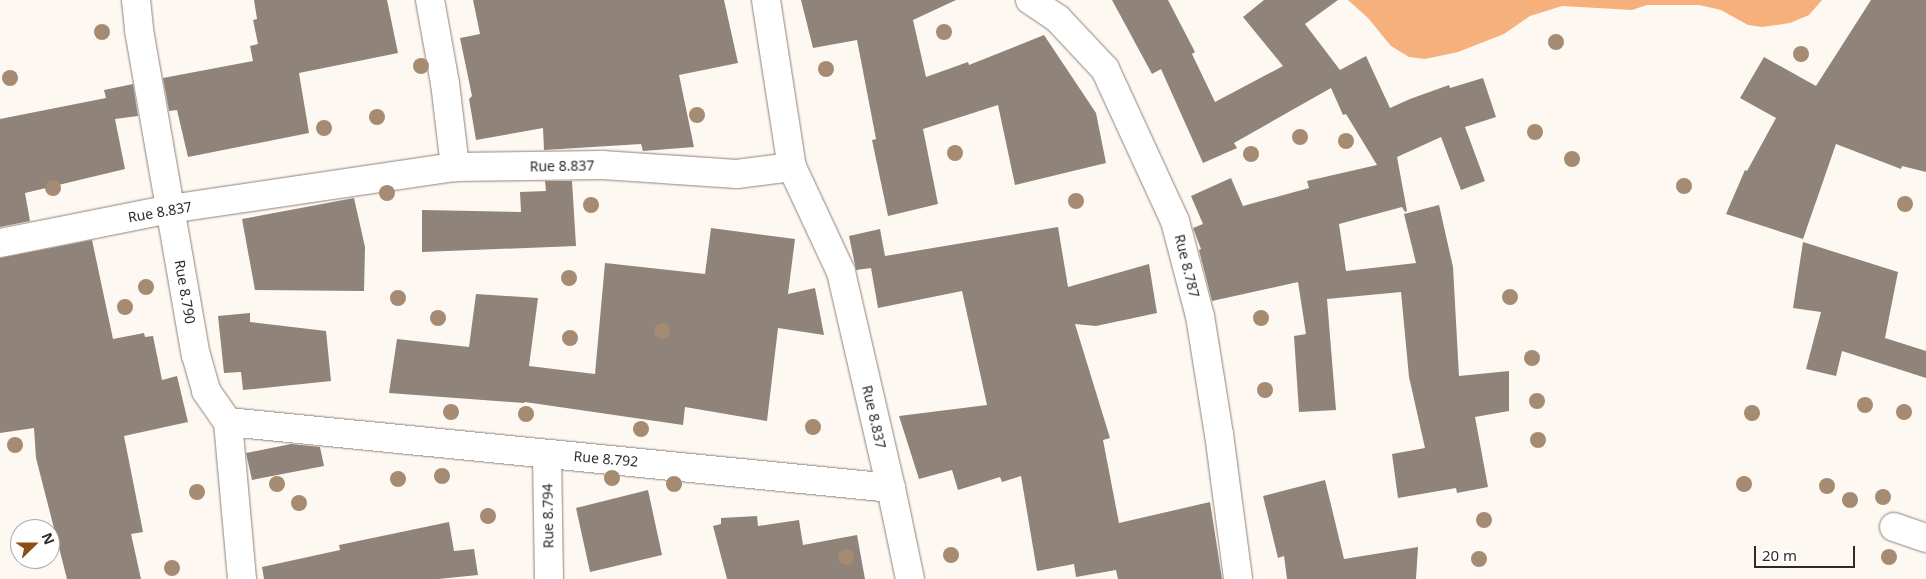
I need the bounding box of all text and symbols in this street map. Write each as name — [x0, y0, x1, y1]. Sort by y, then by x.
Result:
street label: Rue 8.837 — [530, 157, 594, 175]
street label: Rue 8.837 — [127, 198, 193, 226]
street label: Rue 8.787 — [1171, 233, 1203, 299]
street label: Rue 8.790 — [171, 259, 199, 325]
street label: Rue 8.837 — [859, 384, 889, 450]
street label: Rue 8.792 — [573, 448, 639, 470]
street label: Rue 8.794 — [539, 484, 557, 548]
north arrow — [10, 519, 60, 569]
text: N — [37, 530, 59, 547]
scale bar — [1756, 536, 1857, 568]
text: 20 m — [1762, 545, 1797, 565]

